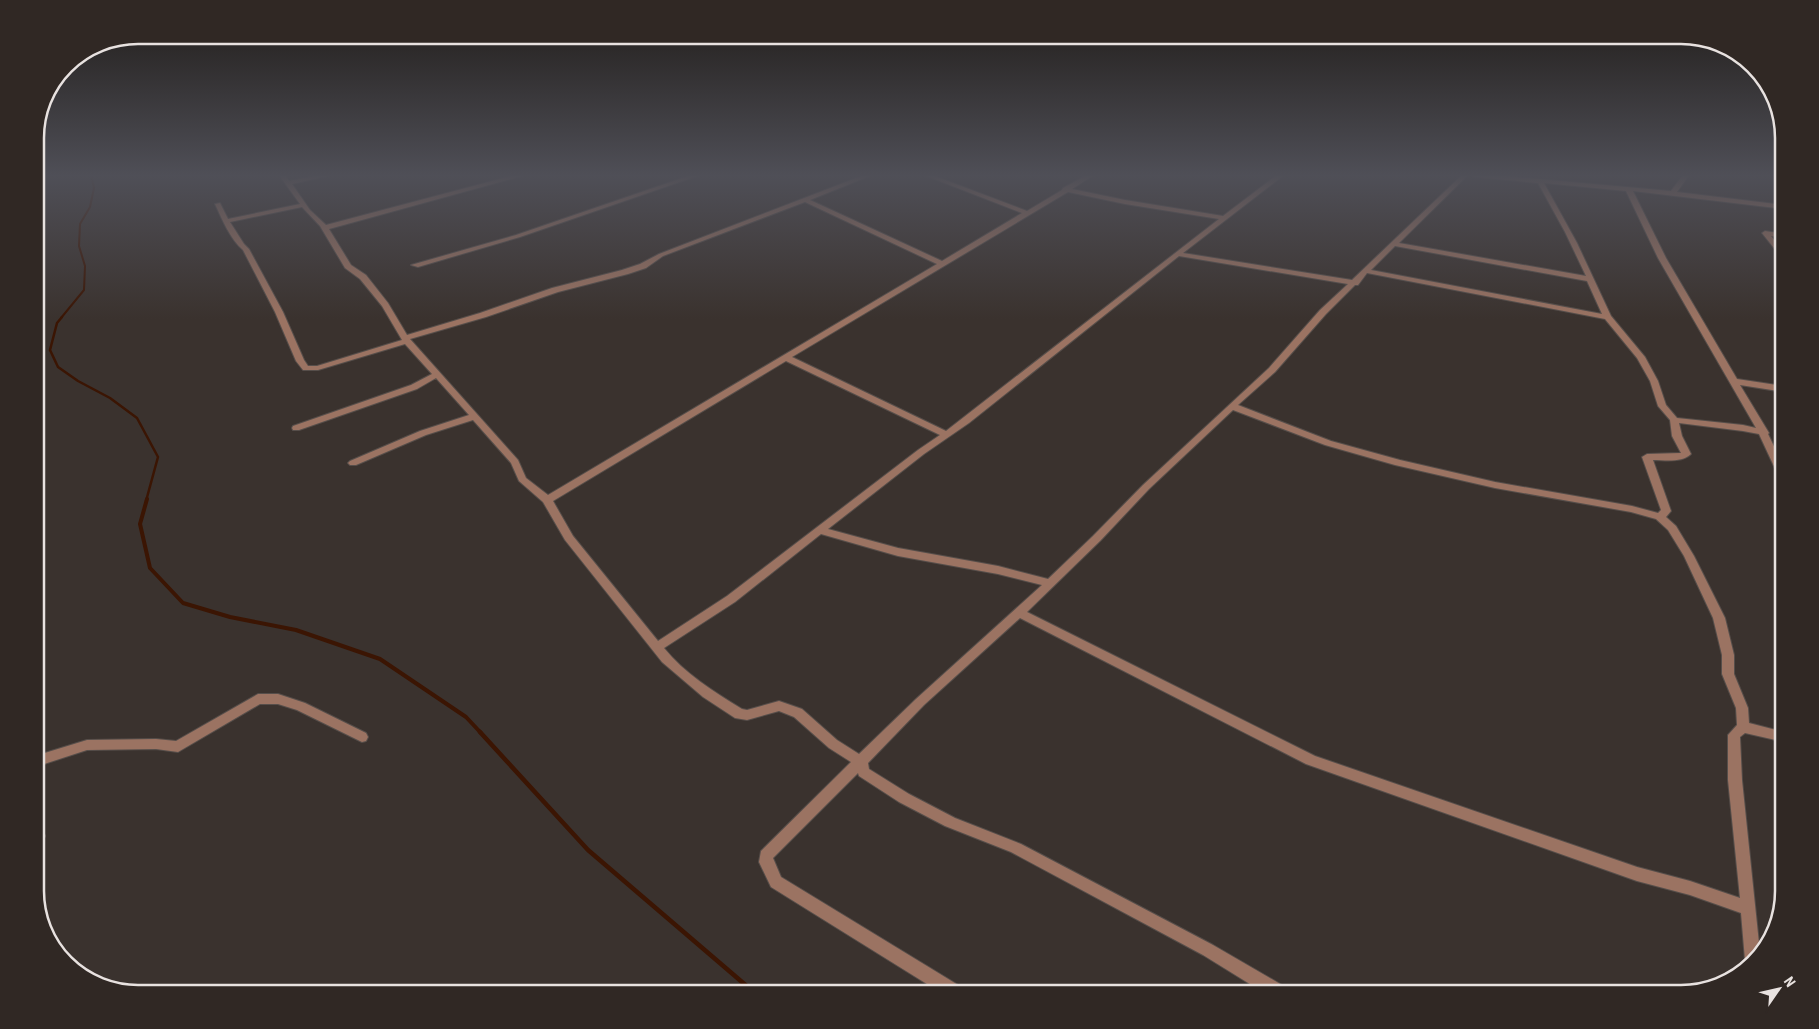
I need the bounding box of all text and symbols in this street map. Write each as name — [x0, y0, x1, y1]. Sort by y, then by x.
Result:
north arrow — [1754, 964, 1804, 1014]
text: N — [1781, 974, 1799, 990]

